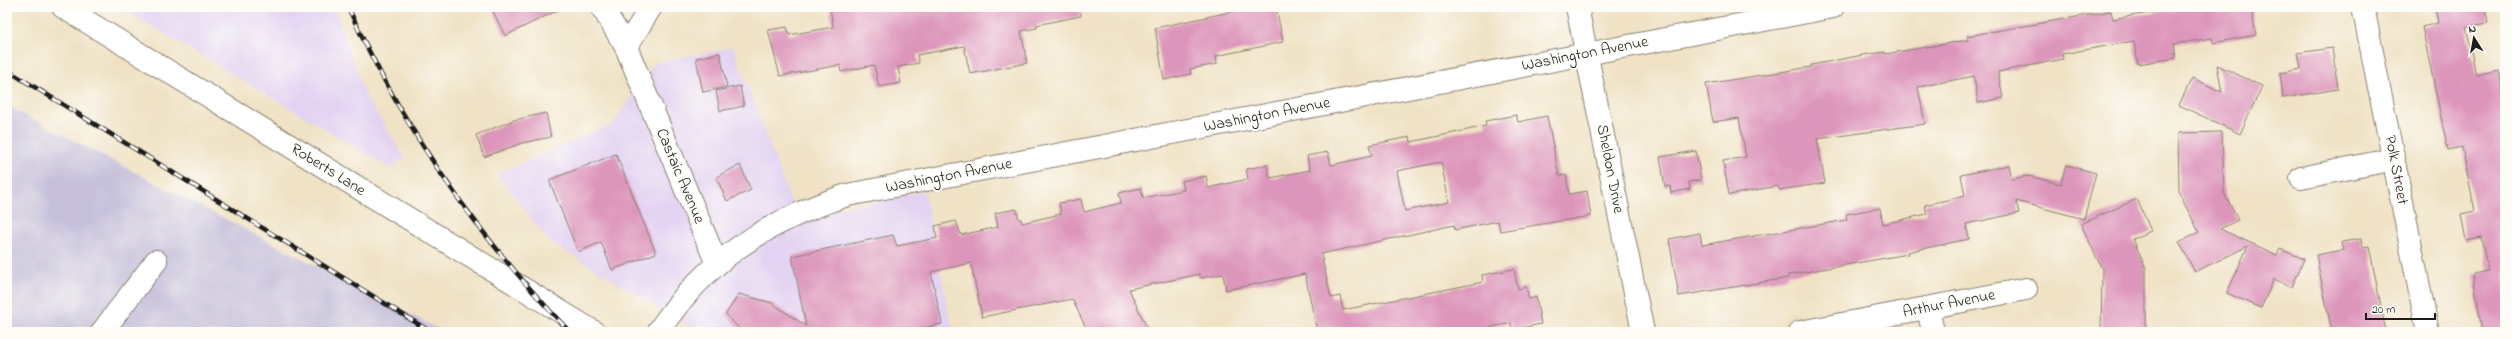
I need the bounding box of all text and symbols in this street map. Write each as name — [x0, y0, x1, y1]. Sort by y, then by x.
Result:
north arrow — [2454, 18, 2494, 58]
text: N — [2467, 21, 2477, 38]
street label: Washington Avenue — [1520, 30, 1651, 78]
street label: Washington Avenue — [1202, 91, 1333, 139]
street label: Sheldon Drive — [1590, 122, 1631, 216]
street label: Castaic Avenue — [649, 125, 711, 228]
street label: Polk Street — [2378, 133, 2415, 207]
street label: Roberts Lane — [286, 137, 371, 203]
street label: Washington Avenue — [884, 152, 1015, 200]
street label: Arthur Avenue — [1901, 283, 1998, 325]
scale bar — [2366, 295, 2435, 321]
text: 20 m — [2372, 301, 2395, 319]

